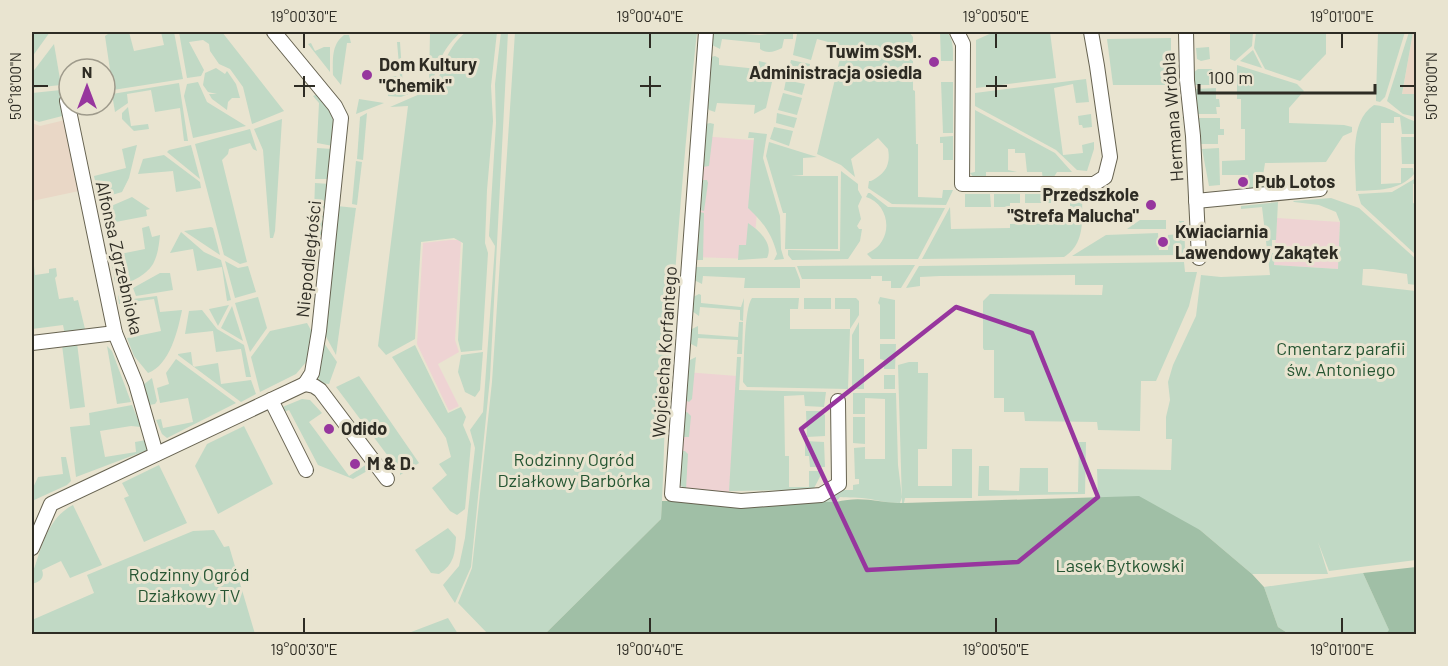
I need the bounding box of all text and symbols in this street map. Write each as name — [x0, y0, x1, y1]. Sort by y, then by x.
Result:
text: 19°00'30"E — [271, 7, 337, 25]
text: 19°00'40"E — [616, 7, 684, 25]
text: 19°00'50"E — [963, 7, 1029, 25]
text: 19°01'00"E — [1310, 7, 1374, 25]
place label: Tuwim SSM. Administracja osiedla — [749, 40, 922, 83]
text: 50°18'00"N — [6, 52, 24, 120]
street label: Hermana Wróbla — [1157, 52, 1187, 182]
text: 50°18'00"N — [1422, 52, 1440, 120]
place label: Dom Kultury "Chemik" — [379, 53, 477, 96]
marker: Tuwim SSM. Administracja osiedla — [927, 55, 941, 69]
north arrow — [57, 57, 117, 117]
scale bar — [1199, 57, 1374, 95]
text: N — [82, 62, 92, 81]
text: 100 m — [1208, 66, 1253, 88]
marker: Dom Kultury "Chemik" — [360, 68, 374, 82]
place label: Pub Lotos — [1255, 170, 1335, 192]
marker: Pub Lotos — [1236, 175, 1250, 189]
street label: Alfonsa Zgrzebnioka — [92, 179, 148, 337]
place label: Przedszkole "Strefa Malucha" — [1007, 183, 1140, 226]
marker: Przedszkole "Strefa Malucha" — [1144, 198, 1158, 212]
street label: Niepodległości — [291, 199, 325, 319]
place label: Kwiaciarnia Lawendowy Zakątek — [1175, 220, 1339, 263]
marker: Kwiaciarnia Lawendowy Zakątek — [1156, 235, 1170, 249]
street label: Wojciecha Korfantego — [647, 265, 681, 439]
park label: Cmentarz parafii św. Antoniego — [1276, 337, 1406, 380]
place label: Odido — [341, 417, 387, 439]
marker: Odido — [322, 422, 336, 436]
park label: Rodzinny Ogród Działkowy Barbórka — [498, 448, 650, 491]
place label: M & D. — [367, 452, 416, 474]
marker: M & D. — [348, 457, 362, 471]
park label: Lasek Bytkowski — [1055, 554, 1185, 576]
park label: Rodzinny Ogród Działkowy TV — [129, 563, 249, 606]
text: 19°00'30"E — [271, 640, 337, 658]
text: 19°00'40"E — [616, 640, 684, 658]
text: 19°00'50"E — [963, 640, 1029, 658]
text: 19°01'00"E — [1310, 640, 1374, 658]

